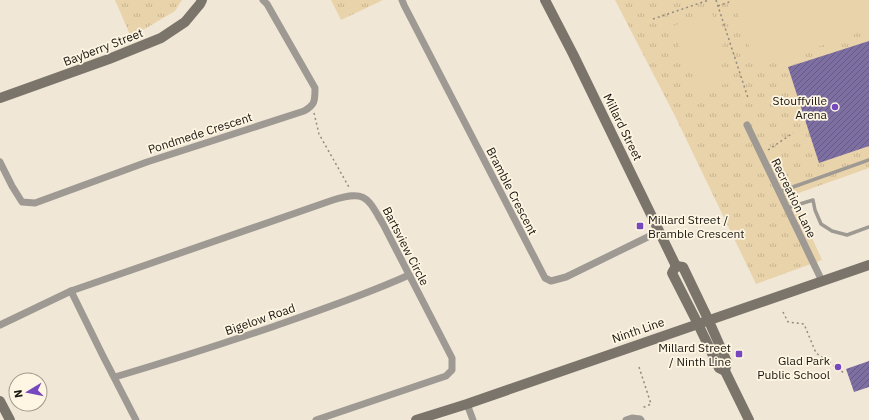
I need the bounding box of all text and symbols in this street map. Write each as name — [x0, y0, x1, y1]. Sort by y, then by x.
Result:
street label: Bayberry Street — [61, 25, 145, 69]
street label: Millard Street — [600, 91, 646, 163]
place label: Stouffville Arena — [772, 93, 828, 122]
marker: Stouffville Arena — [830, 102, 840, 112]
street label: Pondmede Crescent — [146, 109, 254, 157]
street label: Bramble Crescent — [483, 145, 541, 237]
street label: Recreation Lane — [768, 156, 820, 241]
street label: Bartsview Circle — [380, 204, 433, 288]
place label: Millard Street / Bramble Crescent — [648, 212, 745, 241]
marker: Millard Street / Bramble Crescent — [635, 221, 645, 231]
street label: Bigelow Road — [223, 300, 297, 338]
street label: Ninth Line — [610, 314, 667, 346]
place label: Millard Street / Ninth Line — [658, 340, 731, 369]
marker: Millard Street / Ninth Line — [734, 349, 744, 359]
place label: Glad Park Public School — [757, 353, 831, 382]
marker: Glad Park Public School — [833, 362, 843, 372]
north arrow — [8, 372, 48, 412]
text: N — [11, 389, 26, 399]

